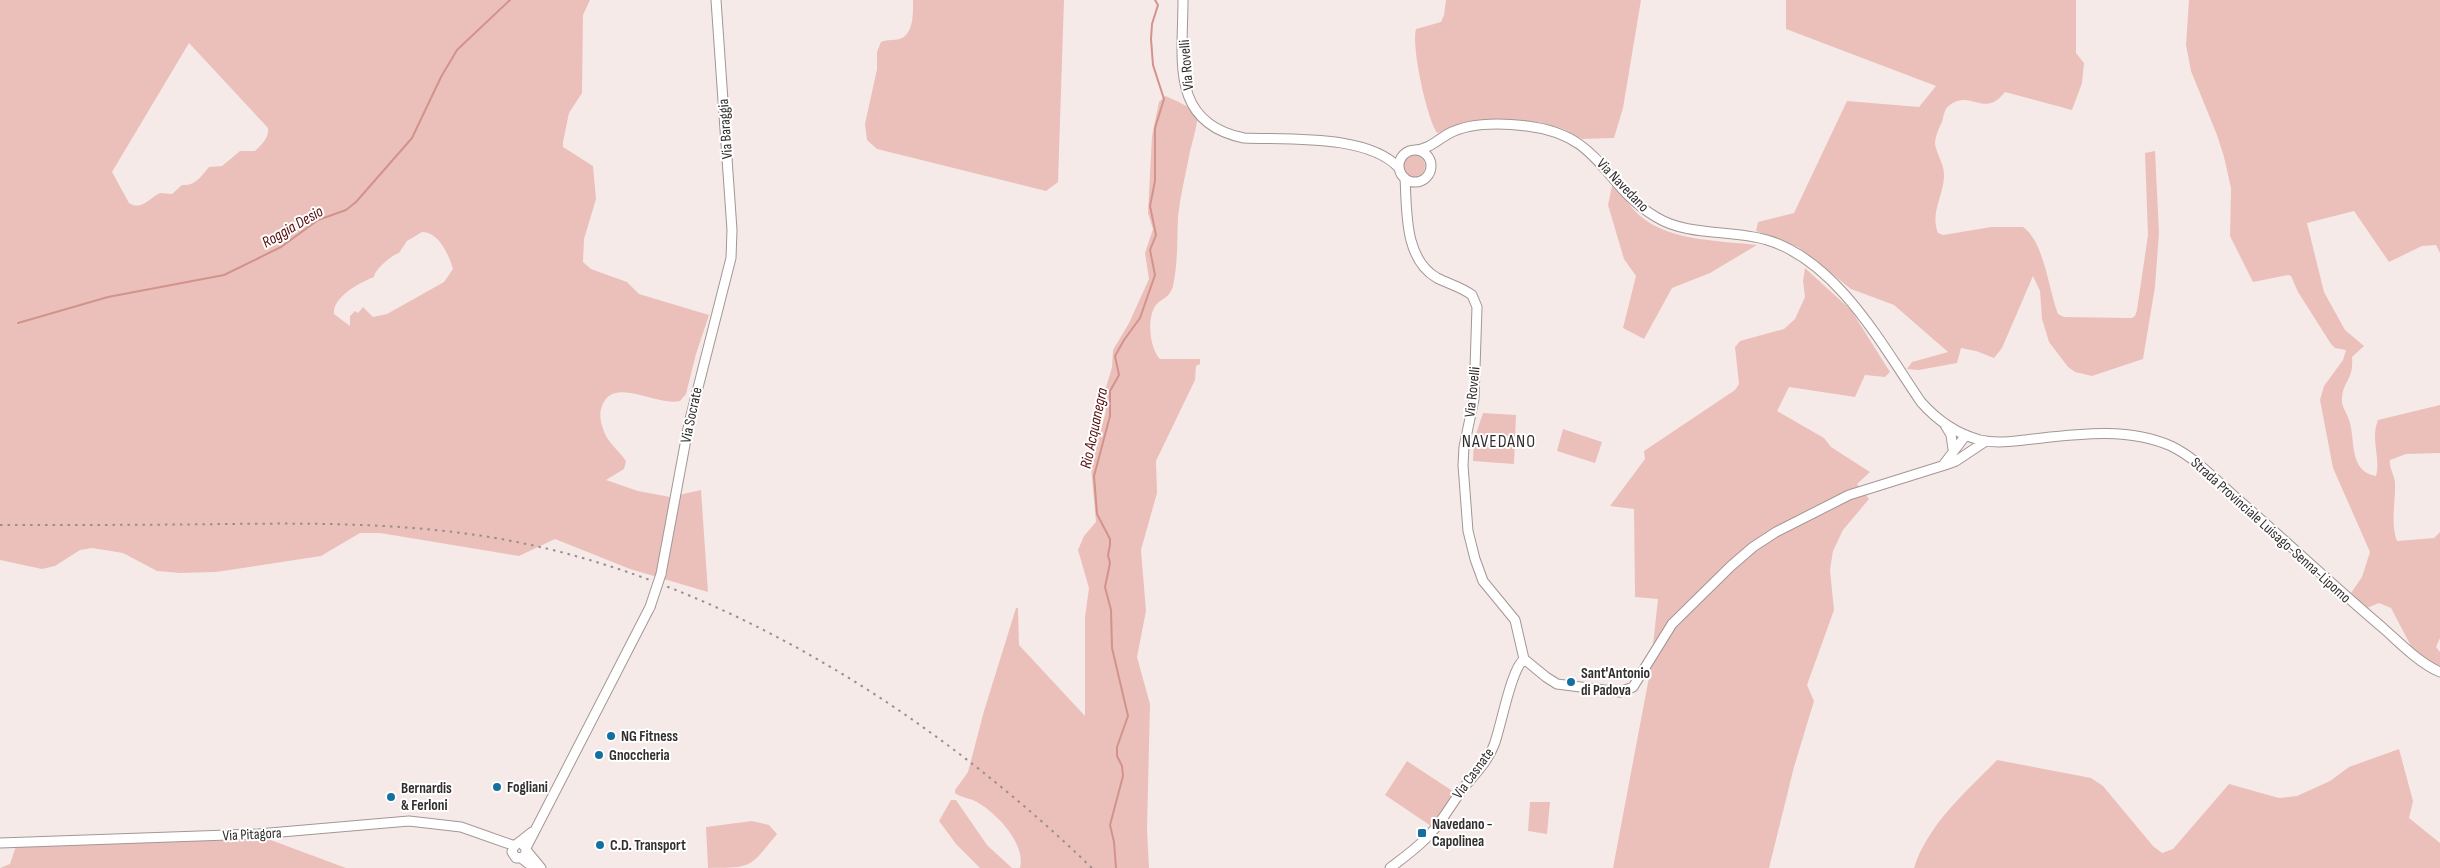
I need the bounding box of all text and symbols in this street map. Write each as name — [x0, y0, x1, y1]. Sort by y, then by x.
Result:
street label: Via Rovelli — [1175, 39, 1198, 91]
street label: Via Baraggia — [714, 98, 737, 160]
street label: Via Navedano — [1592, 154, 1653, 216]
water label: Roggia Desio — [259, 202, 327, 252]
street label: Via Rovelli — [1460, 366, 1485, 418]
street label: Via Socrate — [676, 385, 707, 445]
water label: Rio Acquanegra — [1077, 386, 1112, 470]
district label: NAVEDANO — [1462, 431, 1536, 452]
street label: Strada Provinciale Luisago-Senna-Lipomo — [2187, 453, 2355, 607]
place label: Sant'Antonio di Padova — [1581, 664, 1650, 700]
marker: Sant'Antonio di Padova — [1565, 676, 1577, 688]
place label: NG Fitness — [621, 727, 678, 746]
marker: NG Fitness — [605, 730, 617, 742]
street label: Via Casnate — [1449, 744, 1498, 803]
place label: Gnoccheria — [609, 746, 670, 765]
marker: Gnoccheria — [593, 749, 605, 761]
place label: Fogliani — [507, 778, 548, 797]
place label: Bernardis & Ferloni — [401, 779, 452, 815]
marker: Fogliani — [491, 781, 503, 793]
marker: Bernardis & Ferloni — [385, 791, 397, 803]
place label: Navedano - Capolinea — [1432, 815, 1493, 851]
street label: Via Pitagora — [222, 823, 282, 846]
marker: Navedano - Capolinea — [1416, 827, 1428, 839]
place label: C.D. Transport — [610, 836, 686, 855]
marker: C.D. Transport — [594, 839, 606, 851]

